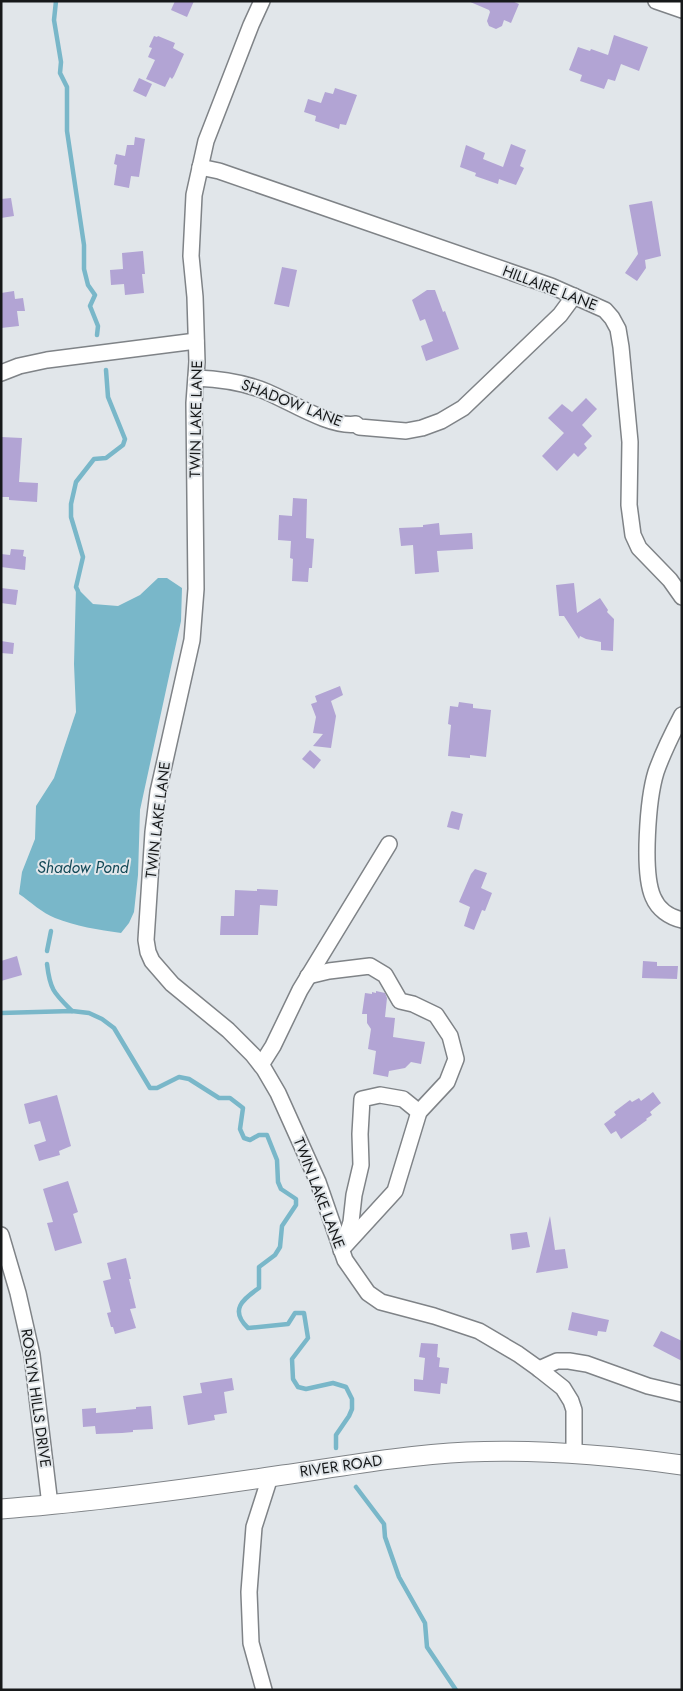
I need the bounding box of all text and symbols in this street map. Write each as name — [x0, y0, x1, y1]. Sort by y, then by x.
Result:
street label: HILLAIRE LANE — [499, 260, 601, 316]
street label: TWIN LAKE LANE — [184, 360, 208, 478]
street label: SHADOW LANE — [238, 374, 346, 432]
street label: TWIN LAKE LANE — [140, 760, 176, 880]
water label: Shadow Pond — [37, 856, 130, 879]
street label: TWIN LAKE LANE — [288, 1134, 350, 1252]
street label: ROSLYN HILLS DRIVE — [15, 1327, 57, 1469]
street label: RIVER ROAD — [298, 1449, 384, 1483]

